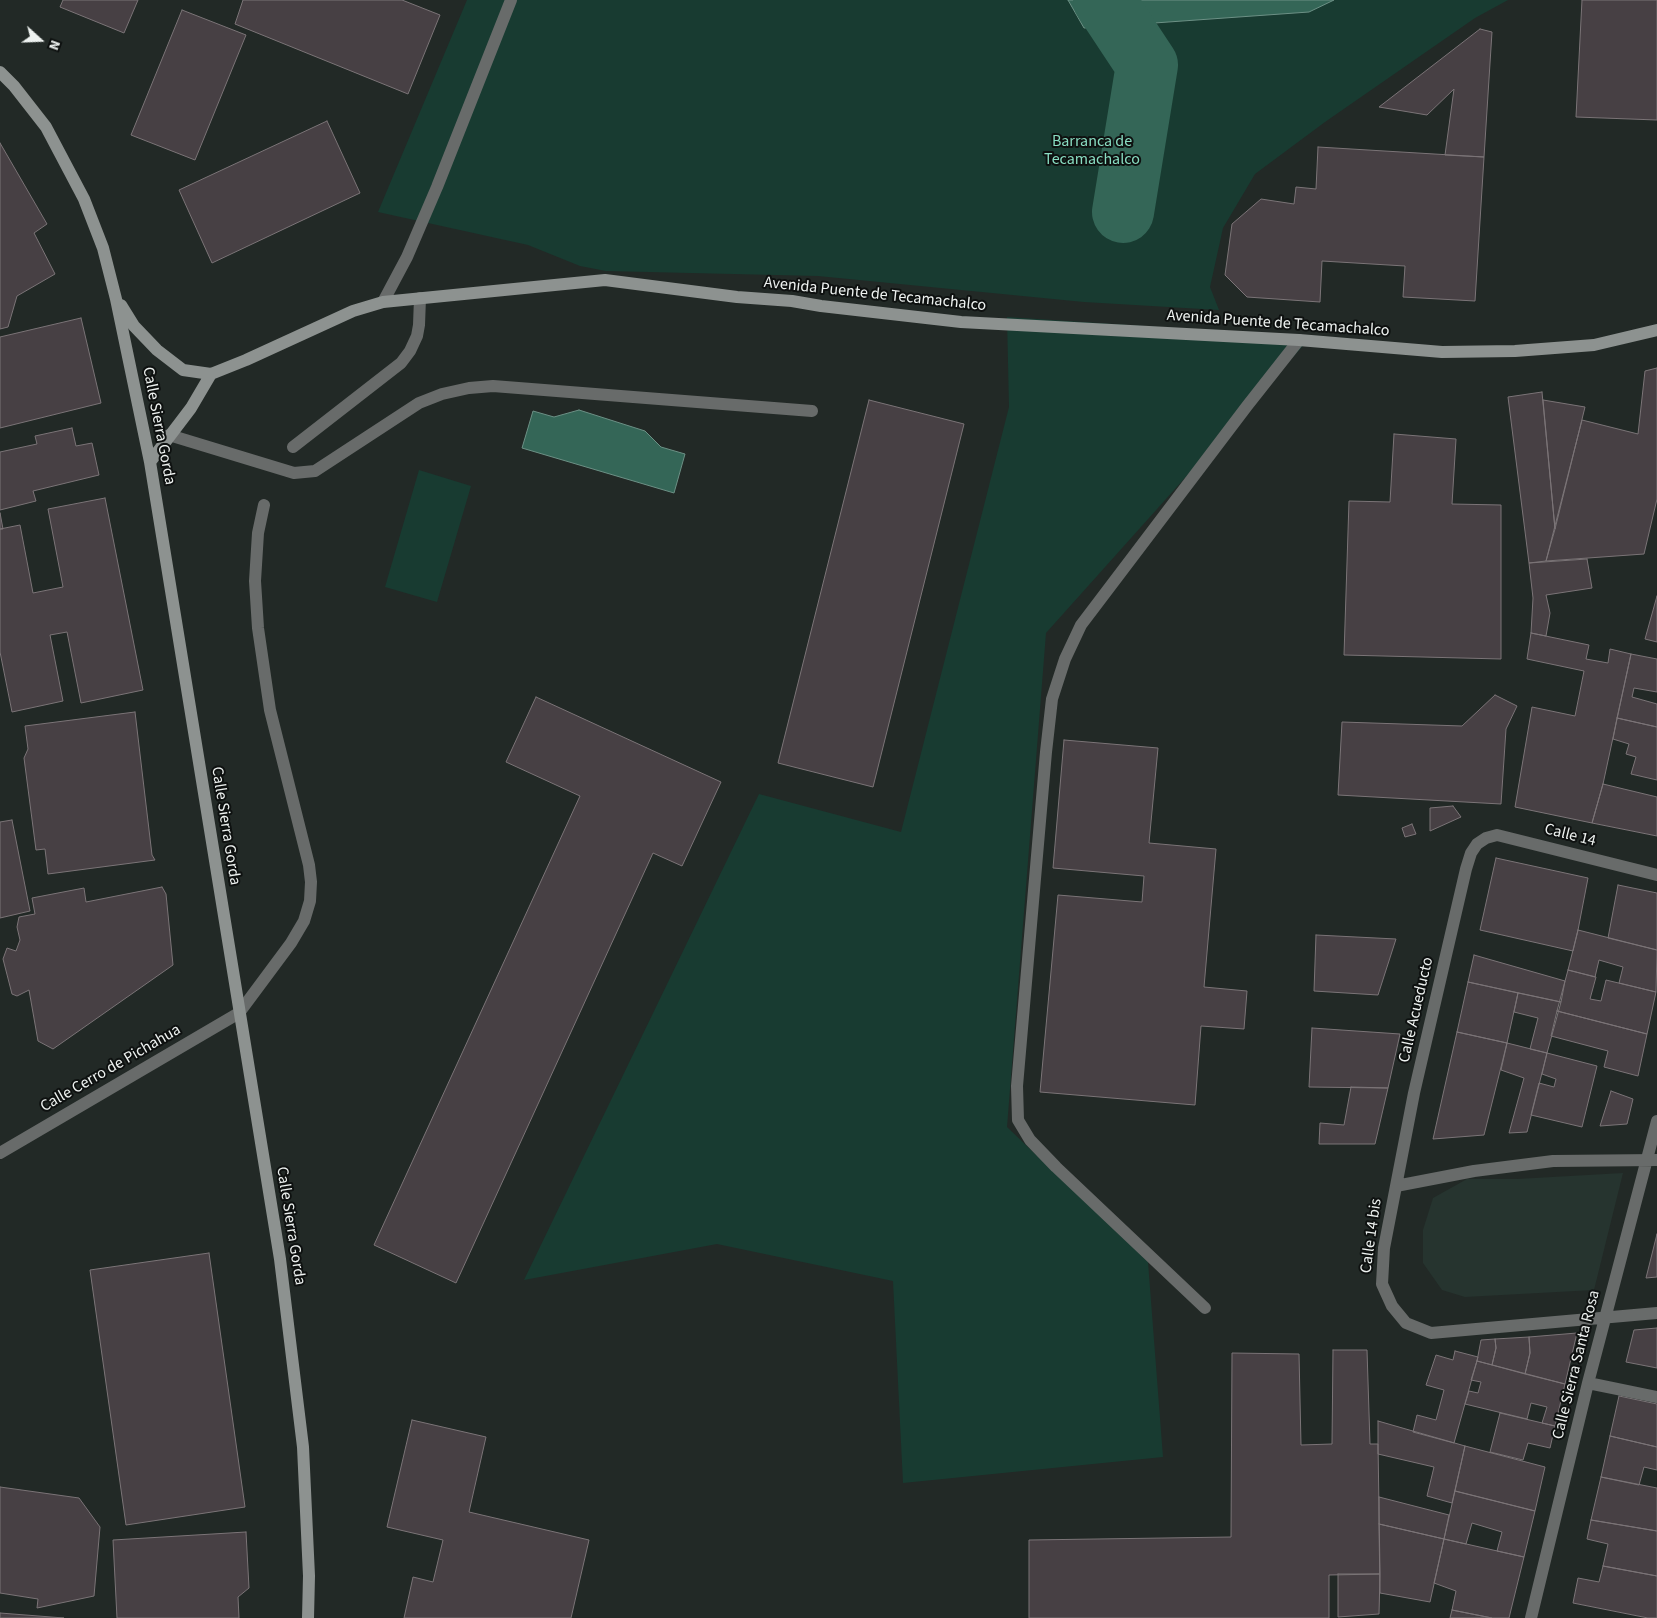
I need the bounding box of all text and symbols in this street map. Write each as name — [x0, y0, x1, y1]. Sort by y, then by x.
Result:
north arrow — [15, 15, 65, 65]
text: N — [43, 37, 65, 53]
park label: Barranca de Tecamachalco — [1044, 132, 1140, 170]
street label: Avenida Puente de Tecamachalco — [763, 274, 987, 316]
street label: Avenida Puente de Tecamachalco — [1166, 307, 1390, 341]
street label: Calle Sierra Gorda — [137, 365, 179, 487]
street label: Calle Sierra Gorda — [206, 765, 244, 887]
street label: Calle 14 — [1542, 820, 1598, 852]
street label: Calle Acueducto — [1396, 955, 1438, 1065]
street label: Calle Cerro de Pichahua — [37, 1021, 185, 1117]
street label: Calle Sierra Gorda — [271, 1165, 309, 1287]
street label: Calle 14 bis — [1357, 1197, 1387, 1275]
street label: Calle Sierra Santa Rosa — [1549, 1288, 1605, 1442]

